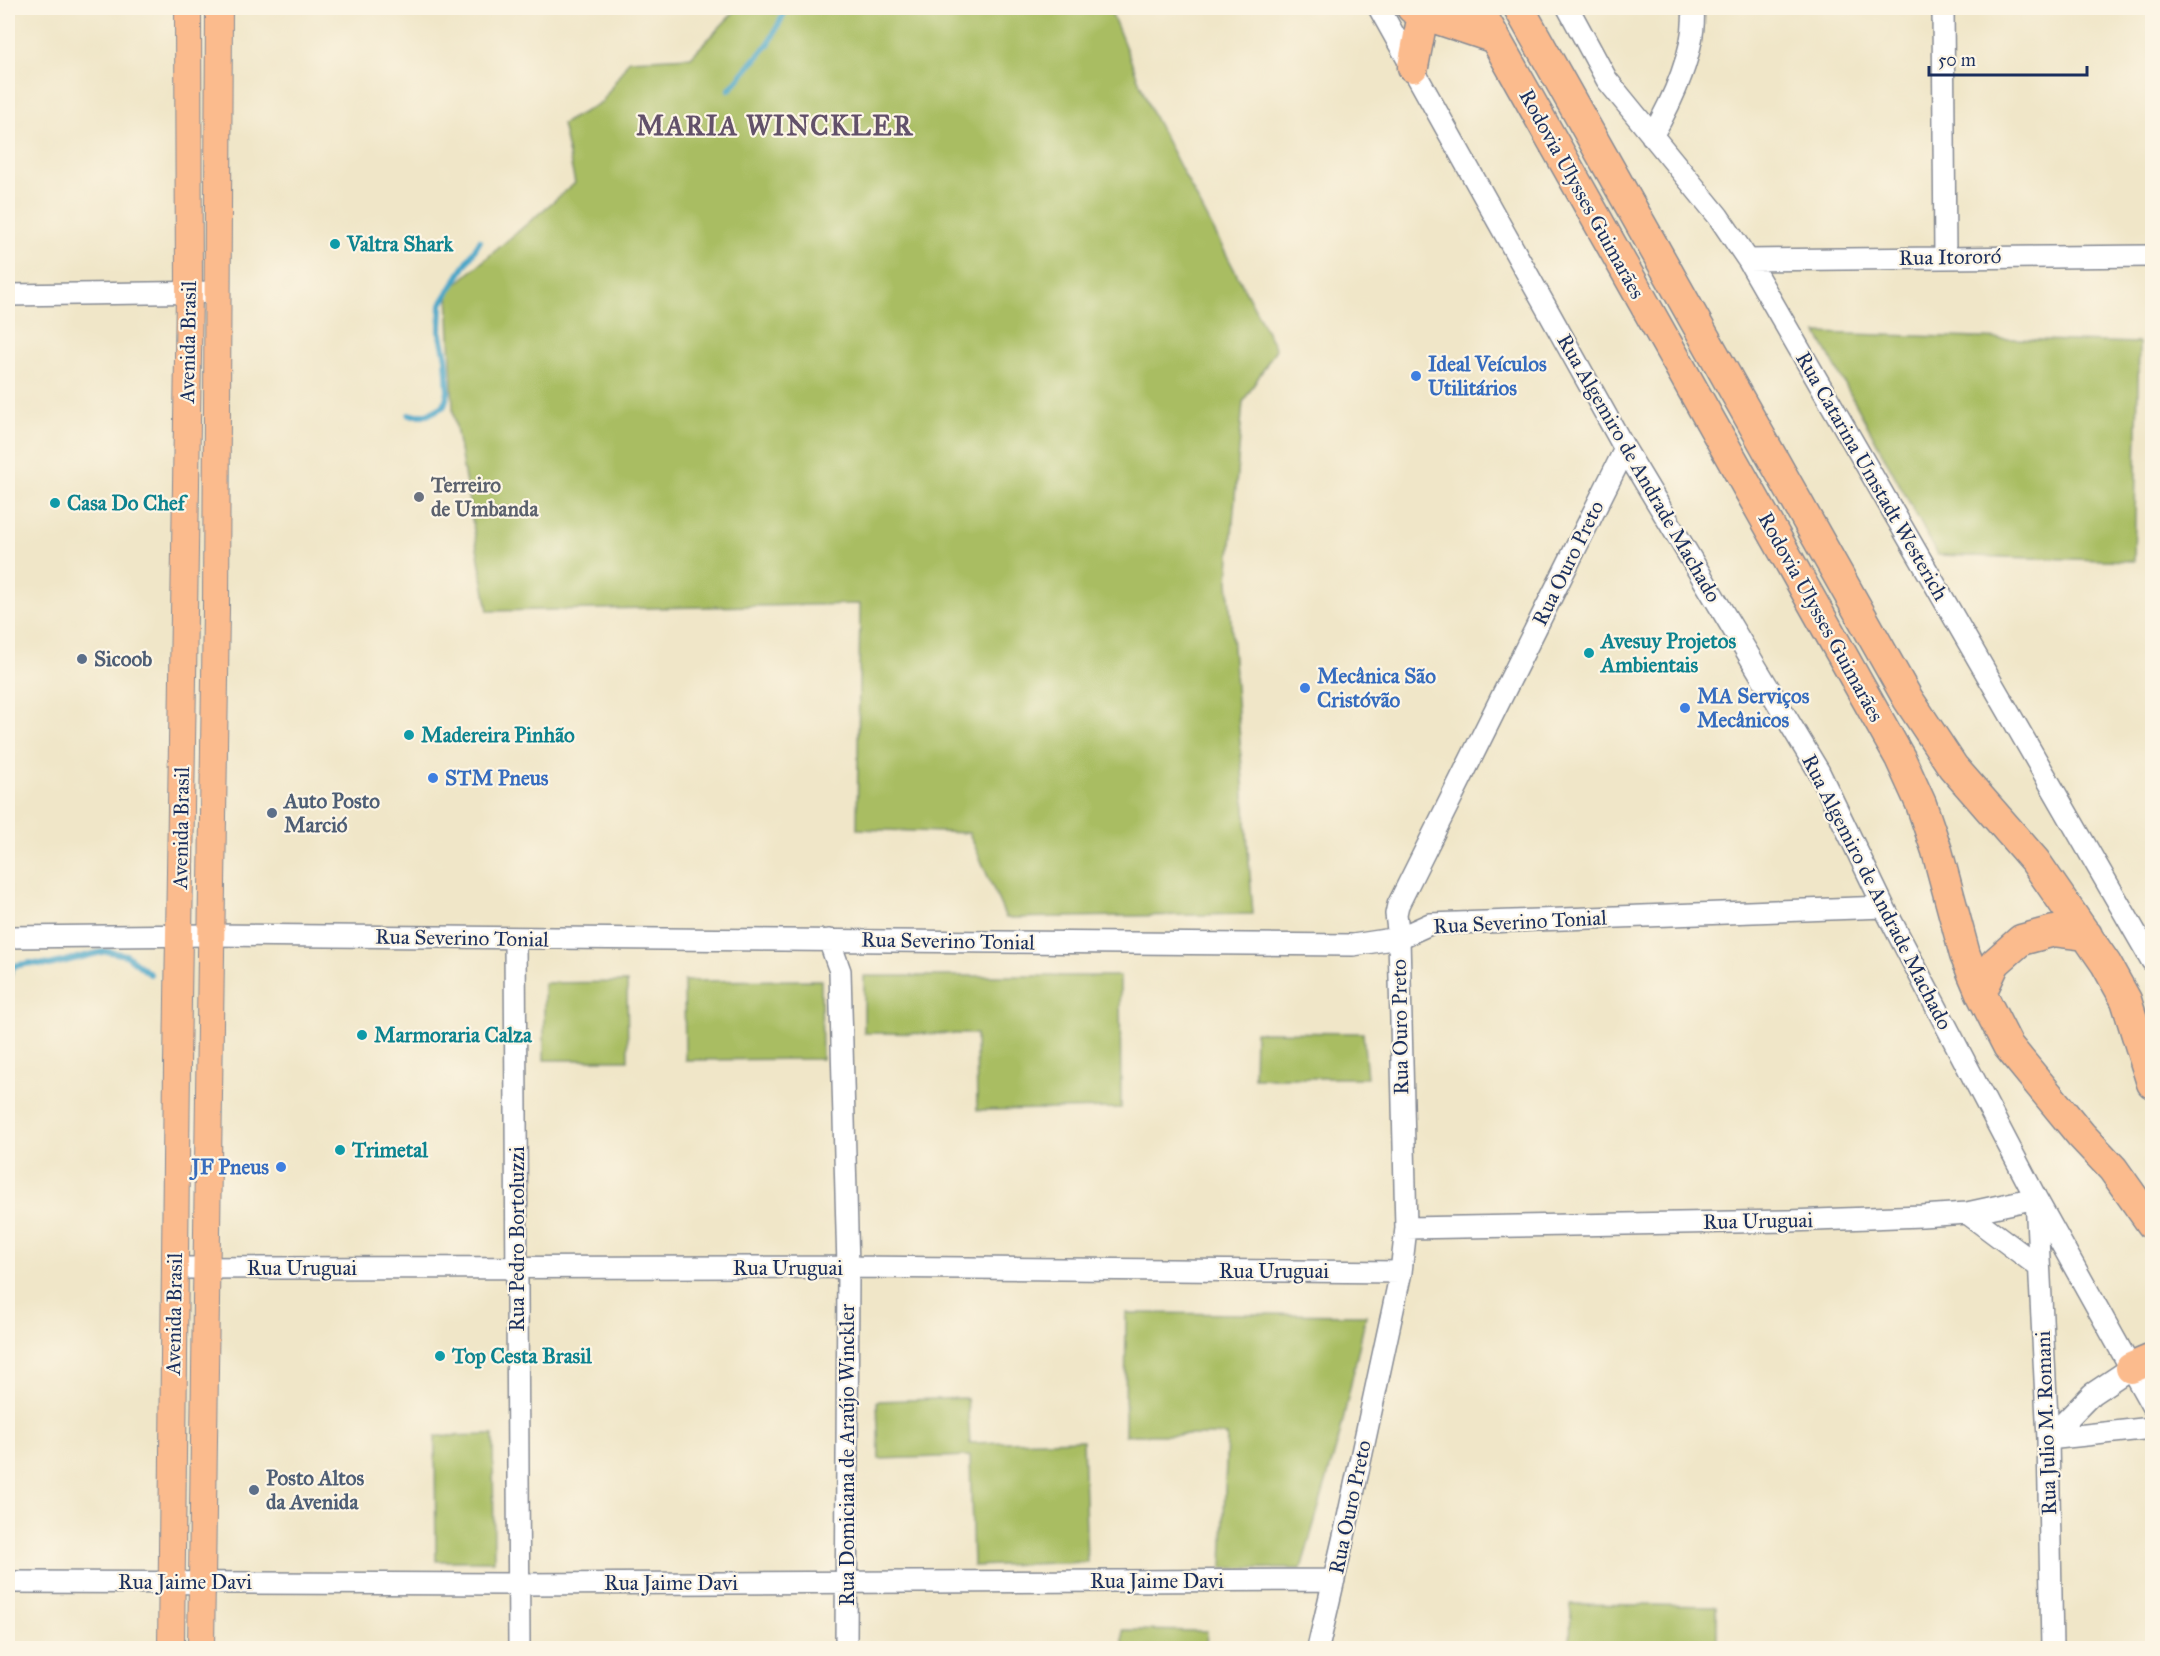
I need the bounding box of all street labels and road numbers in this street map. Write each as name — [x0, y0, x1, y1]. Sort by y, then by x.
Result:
street label: Rodovia Ulysses Guimarães — [1513, 85, 1651, 303]
street label: Rua Itororó — [1898, 243, 2002, 271]
street label: Avenida Brasil — [174, 280, 202, 404]
street label: Rua Algemiro de Andrade Machado — [1551, 329, 1727, 607]
street label: Rua Catarina Umstadt Westerich — [1790, 347, 1954, 605]
street label: Rua Ouro Preto — [1527, 496, 1610, 630]
street label: Rodovia Ulysses Guimarães — [1752, 508, 1890, 726]
street label: Rua Algemiro de Andrade Machado — [1796, 750, 1958, 1034]
street label: Avenida Brasil — [167, 766, 195, 890]
street label: Rua Severino Tonial — [1433, 904, 1608, 940]
street label: Rua Severino Tonial — [375, 923, 549, 953]
street label: Rua Severino Tonial — [861, 926, 1035, 956]
street label: Rua Ouro Preto — [1386, 959, 1414, 1095]
street label: Rua Pedro Bortoluzzi — [504, 1146, 530, 1332]
street label: Rua Uruguai — [1703, 1207, 1814, 1235]
street label: Avenida Brasil — [160, 1252, 188, 1376]
street label: Rua Uruguai — [247, 1255, 357, 1281]
street label: Rua Uruguai — [733, 1255, 843, 1281]
street label: Rua Uruguai — [1219, 1258, 1329, 1284]
street label: Rua Domiciana de Araújo Winckler — [834, 1304, 860, 1606]
street label: Rua Julio M. Romani — [2030, 1330, 2062, 1516]
street label: Rua Ouro Preto — [1323, 1438, 1377, 1576]
street label: Rua Jaime Davi — [1090, 1568, 1224, 1594]
street label: Rua Jaime Davi — [118, 1569, 252, 1595]
street label: Rua Jaime Davi — [604, 1570, 738, 1596]

